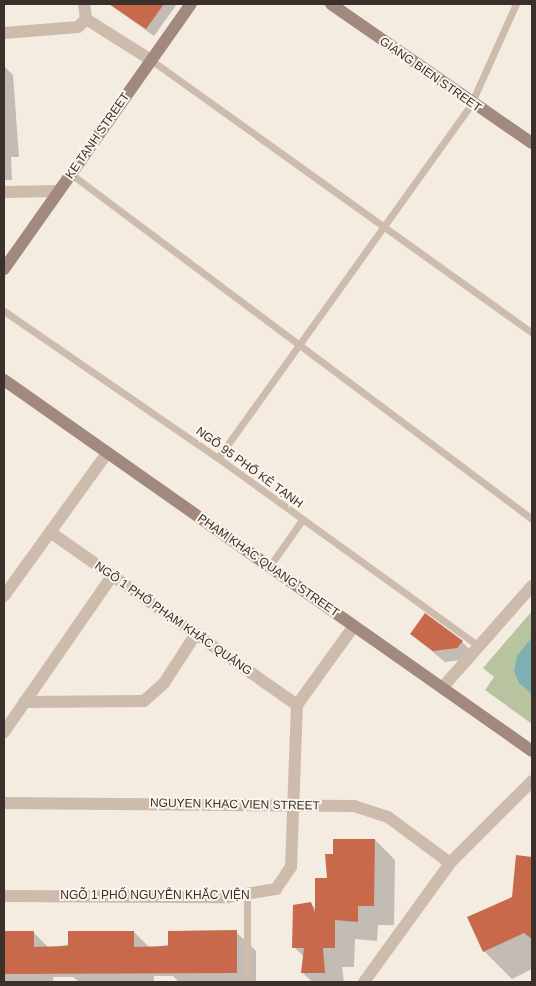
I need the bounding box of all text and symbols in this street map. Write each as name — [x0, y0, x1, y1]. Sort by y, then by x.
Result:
street label: GIANG BIEN STREET — [376, 34, 484, 116]
street label: KE TANH STREET — [63, 90, 133, 182]
street label: NGÕ 95 PHỐ KẺ TẠNH — [193, 424, 305, 512]
street label: PHAM KHAC QUANG STREET — [195, 512, 341, 620]
street label: NGÕ 1 PHỐ PHẠM KHẮC QUẢNG — [92, 559, 254, 679]
street label: NGUYEN KHAC VIEN STREET — [150, 796, 320, 814]
street label: NGÕ 1 PHỐ NGUYỄN KHẮC VIỆN — [60, 889, 250, 903]

